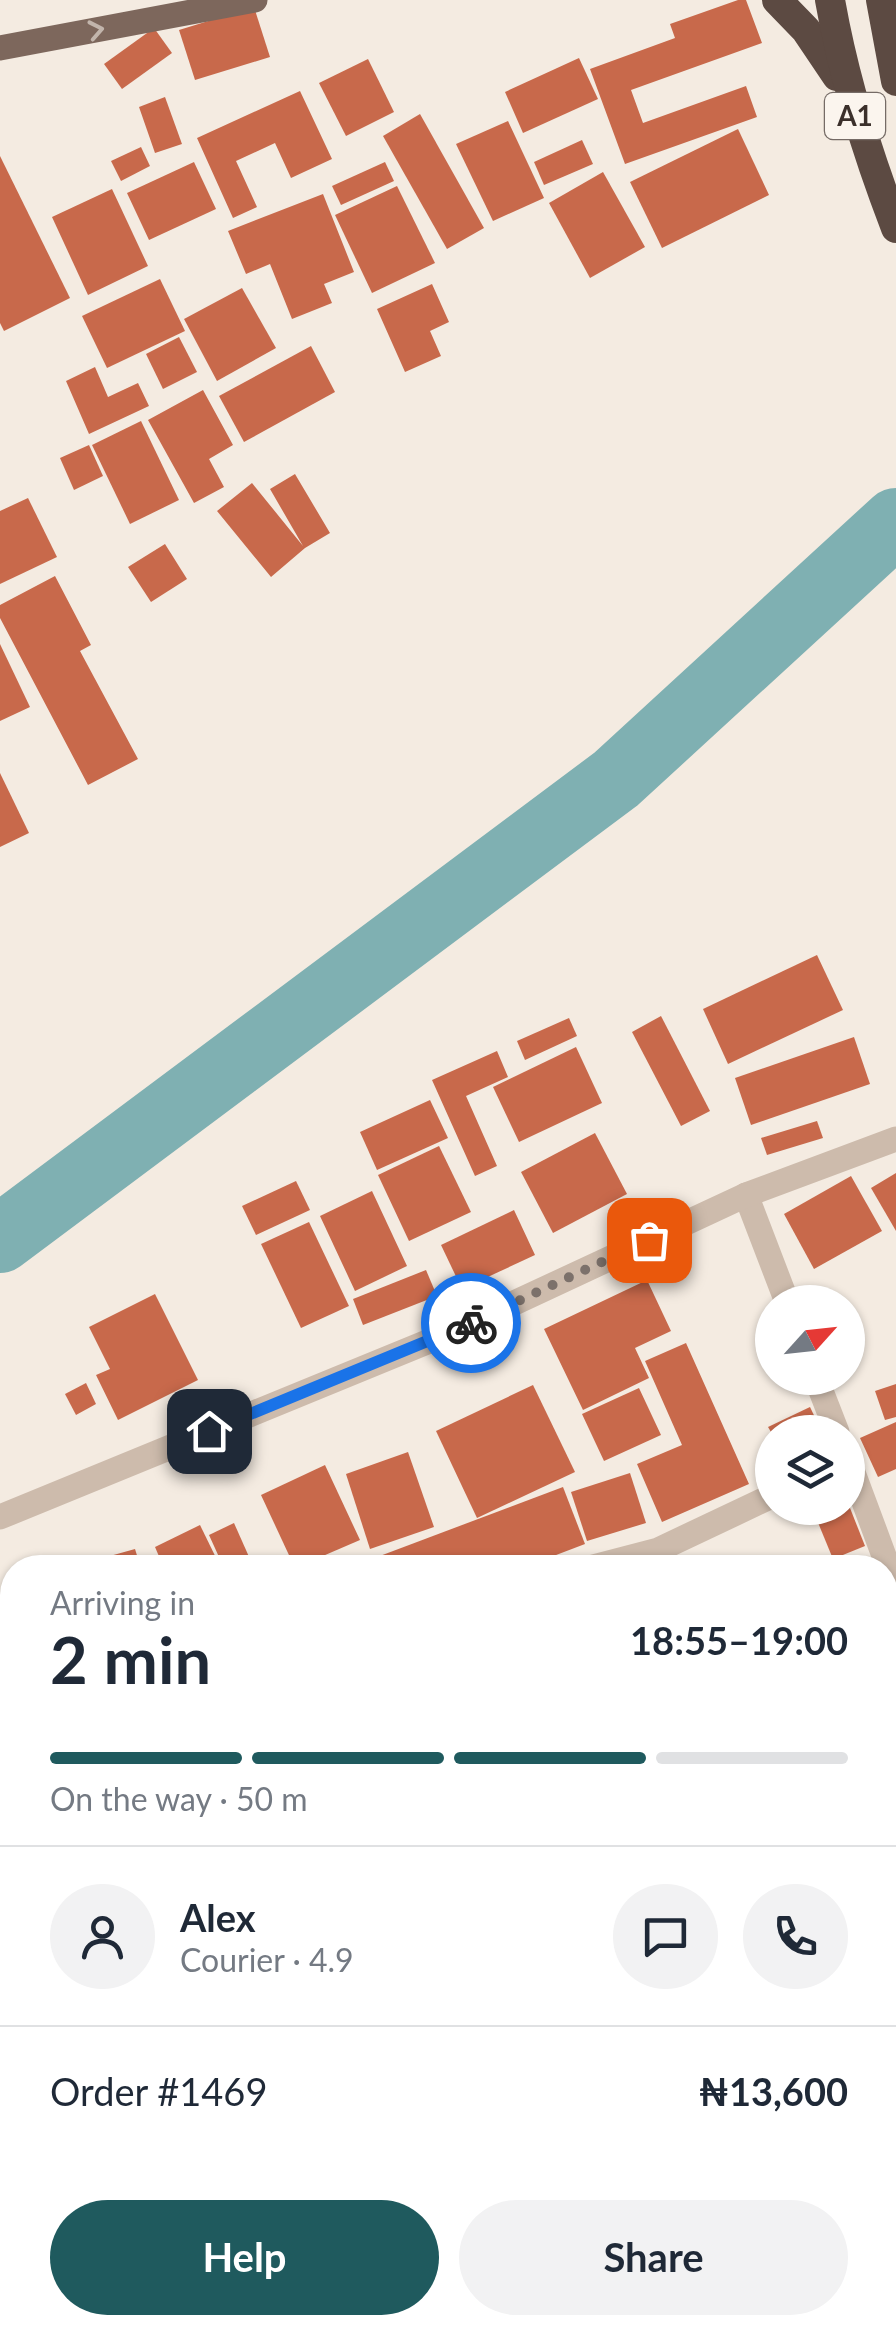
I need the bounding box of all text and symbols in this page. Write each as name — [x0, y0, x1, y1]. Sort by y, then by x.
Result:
one-way arrow — [88, 20, 104, 41]
road number: A1 — [825, 93, 885, 139]
pin — [607, 1198, 692, 1283]
icon: bag — [622, 1213, 677, 1268]
courier — [421, 1273, 521, 1373]
north arrow — [755, 1285, 865, 1395]
map controls — [755, 1285, 865, 1525]
icon: bike — [444, 1296, 499, 1351]
pin — [167, 1389, 252, 1474]
icon: home — [182, 1404, 237, 1459]
button: layers — [755, 1415, 865, 1525]
text: Arriving in — [50, 1583, 195, 1622]
text: 18:55–19:00 — [630, 1617, 848, 1663]
text: 2 min — [50, 1620, 211, 1698]
text: On the way · 50 m — [50, 1779, 308, 1818]
button: person — [50, 1884, 155, 1989]
button: chat — [613, 1884, 718, 1989]
button: phone — [743, 1884, 848, 1989]
text: Alex — [180, 1894, 256, 1940]
text: Courier · 4.9 — [180, 1940, 354, 1979]
text: Order #1469 — [50, 2068, 267, 2114]
text: ₦13,600 — [699, 2068, 848, 2114]
button: Help — [50, 2200, 439, 2315]
button: Share — [459, 2200, 848, 2315]

